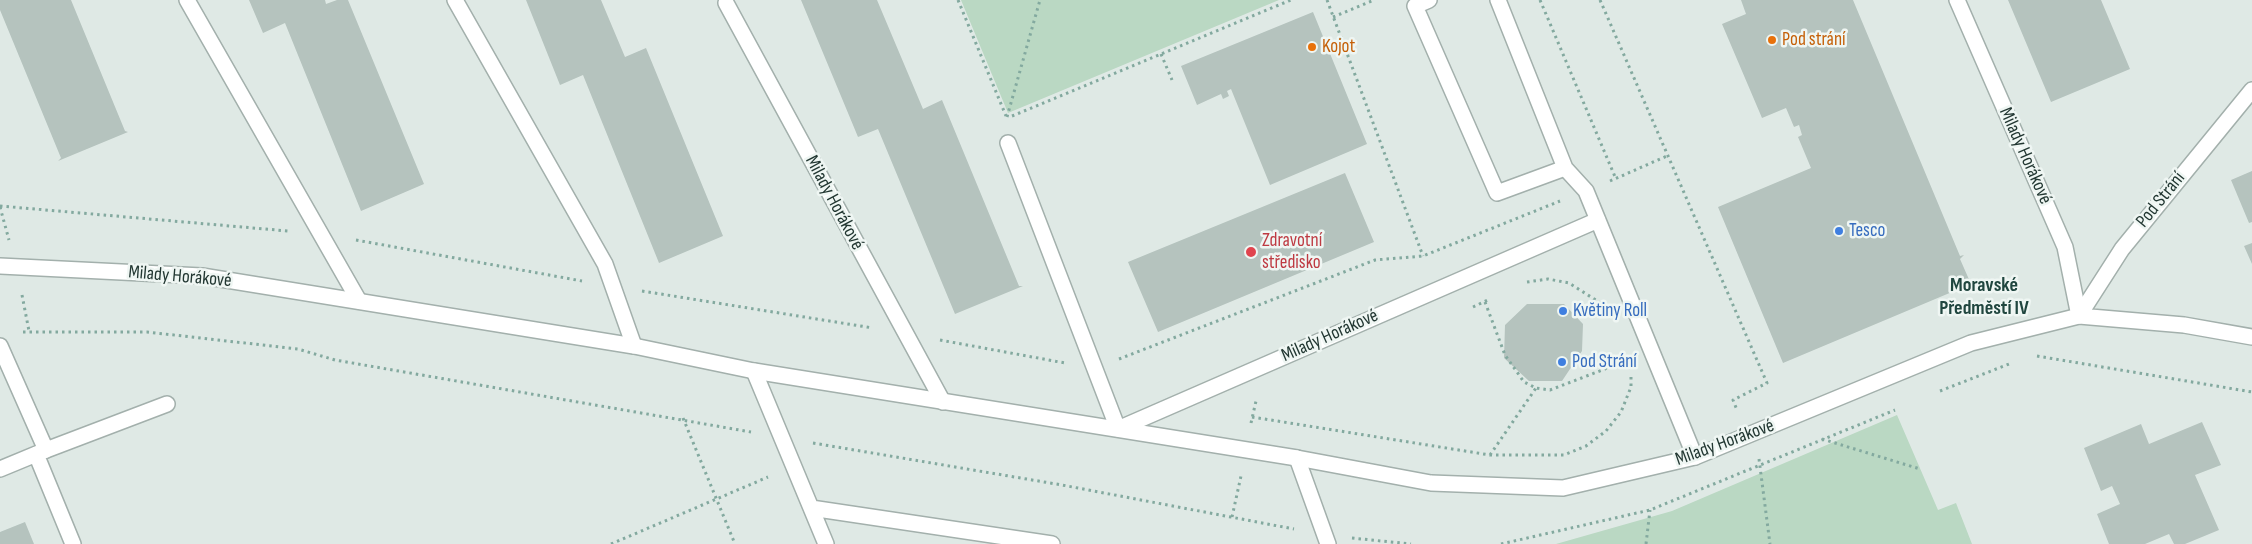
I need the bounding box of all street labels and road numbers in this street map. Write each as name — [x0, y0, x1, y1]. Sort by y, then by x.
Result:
street label: Milady Horákové — [1994, 104, 2056, 208]
street label: Milady Horákové — [800, 152, 868, 254]
street label: Pod Strání — [2132, 168, 2190, 232]
street label: Milady Horákové — [127, 261, 233, 293]
street label: Milady Horákové — [1278, 305, 1382, 367]
street label: Milady Horákové — [1672, 415, 1778, 471]

